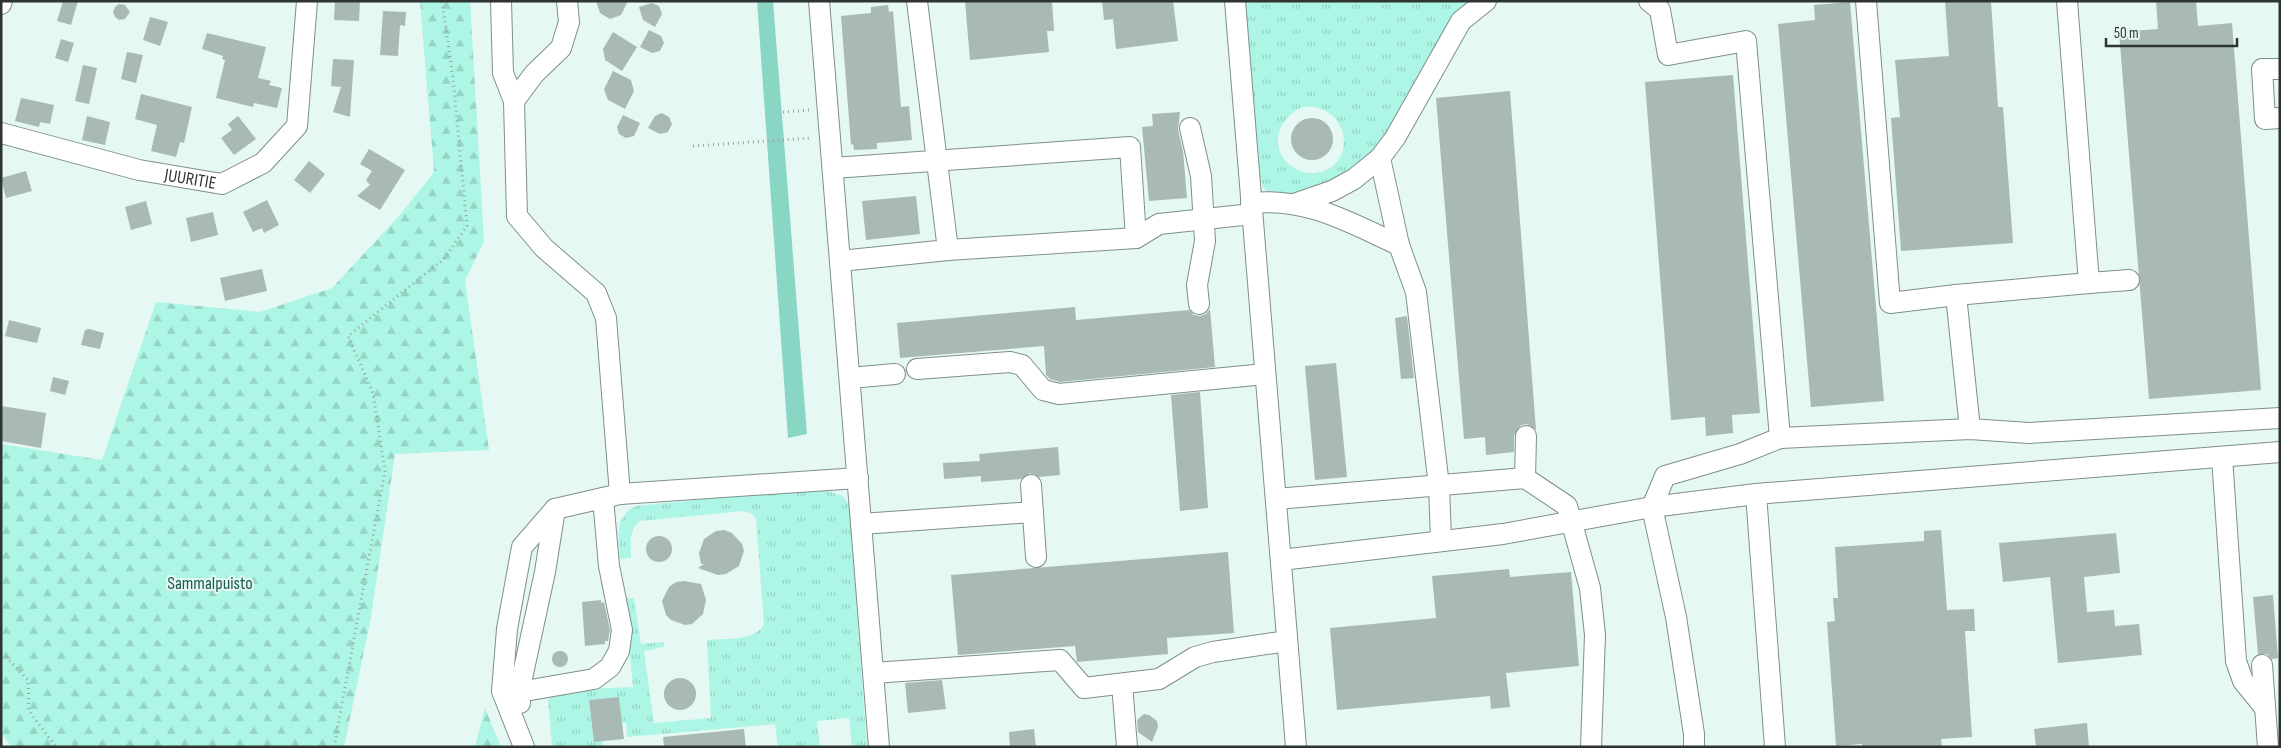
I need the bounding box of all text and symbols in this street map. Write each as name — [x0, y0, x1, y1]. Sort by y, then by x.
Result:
scale bar — [2106, 15, 2237, 47]
text: 50 m — [2114, 24, 2139, 43]
street label: JUURITIE — [162, 164, 218, 193]
park label: Sammalpuisto — [167, 573, 253, 594]

